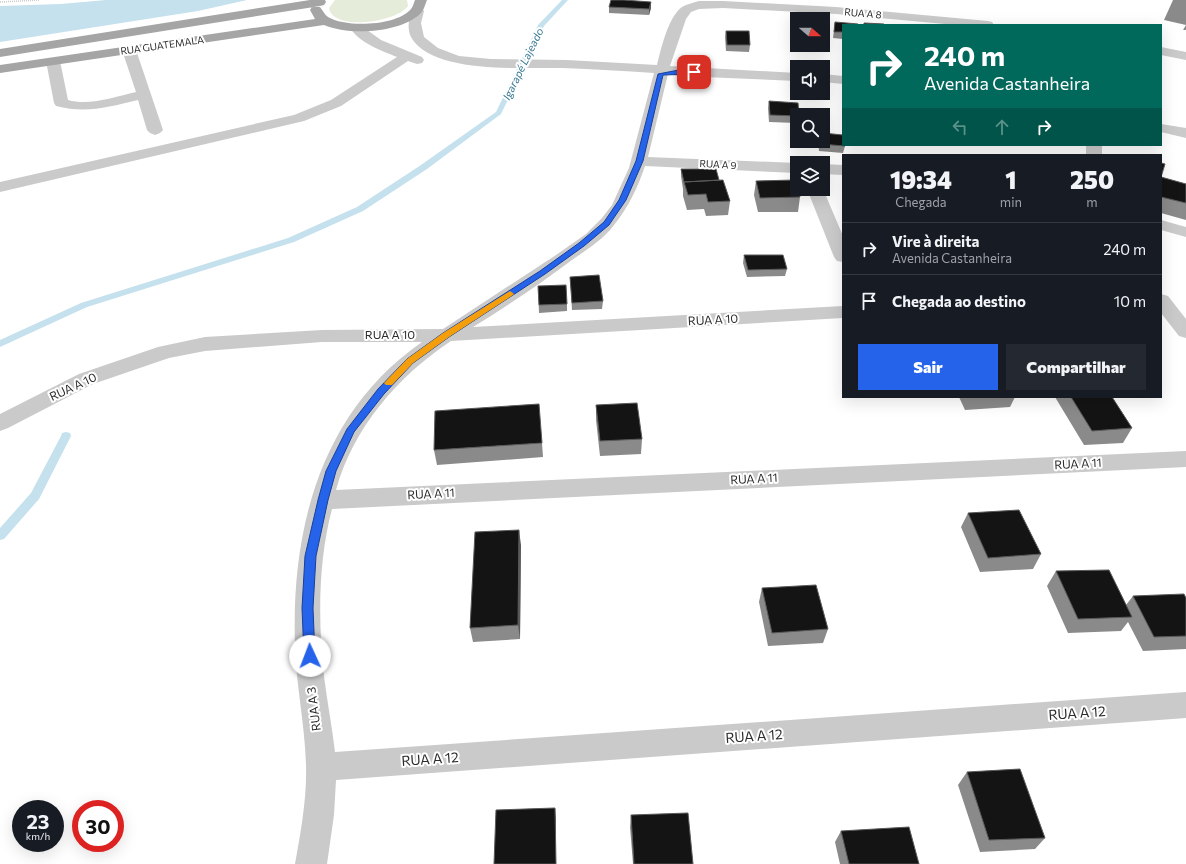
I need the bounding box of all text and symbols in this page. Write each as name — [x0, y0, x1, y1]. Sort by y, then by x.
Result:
street label: RUA A 8 — [844, 5, 882, 21]
north arrow — [790, 12, 830, 52]
map controls — [790, 12, 830, 196]
water label: Igarapé Lajeado — [499, 25, 546, 102]
street label: RUA GUATEMALA — [120, 33, 205, 57]
text: 240 m — [924, 38, 1005, 72]
icon: right — [858, 40, 910, 92]
pin — [677, 55, 711, 89]
button: sound — [790, 60, 830, 100]
icon: arrive — [683, 61, 705, 83]
text: Avenida Castanheira — [924, 72, 1090, 94]
button: search — [790, 108, 830, 148]
icon: left — [949, 116, 971, 138]
icon: ahead — [991, 116, 1013, 138]
icon: right — [1033, 116, 1055, 138]
button: layers — [790, 156, 830, 196]
street label: RUA A 9 — [699, 157, 737, 171]
text: 19:34 — [890, 165, 952, 194]
text: 1 — [1005, 165, 1017, 194]
text: 250 — [1070, 165, 1114, 194]
text: Chegada — [895, 194, 947, 210]
text: min — [1000, 194, 1022, 210]
text: m — [1086, 194, 1098, 210]
text: Vire à direita — [892, 232, 980, 250]
icon: right — [858, 238, 880, 260]
text: 240 m — [1103, 240, 1146, 258]
text: Avenida Castanheira — [892, 250, 1012, 266]
icon: arrive — [858, 290, 880, 312]
text: Chegada ao destino — [892, 292, 1026, 310]
text: 10 m — [1114, 292, 1146, 310]
street label: RUA A 10 — [687, 311, 739, 327]
street label: RUA A 10 — [365, 327, 415, 341]
button: Sair — [858, 344, 998, 390]
button: Compartilhar — [1006, 344, 1146, 390]
street label: RUA A 10 — [47, 369, 98, 403]
street label: RUA A 11 — [1054, 455, 1102, 471]
street label: RUA A 11 — [730, 470, 778, 486]
street label: RUA A 11 — [407, 485, 455, 501]
position arrow — [289, 635, 331, 677]
street label: RUA A 3 — [303, 686, 323, 732]
street label: RUA A 12 — [1048, 702, 1106, 723]
street label: RUA A 12 — [725, 725, 783, 746]
street label: RUA A 12 — [401, 748, 459, 769]
speed limit sign: 30 — [72, 800, 124, 852]
text: 23 — [26, 809, 50, 833]
text: km/h — [26, 830, 50, 842]

